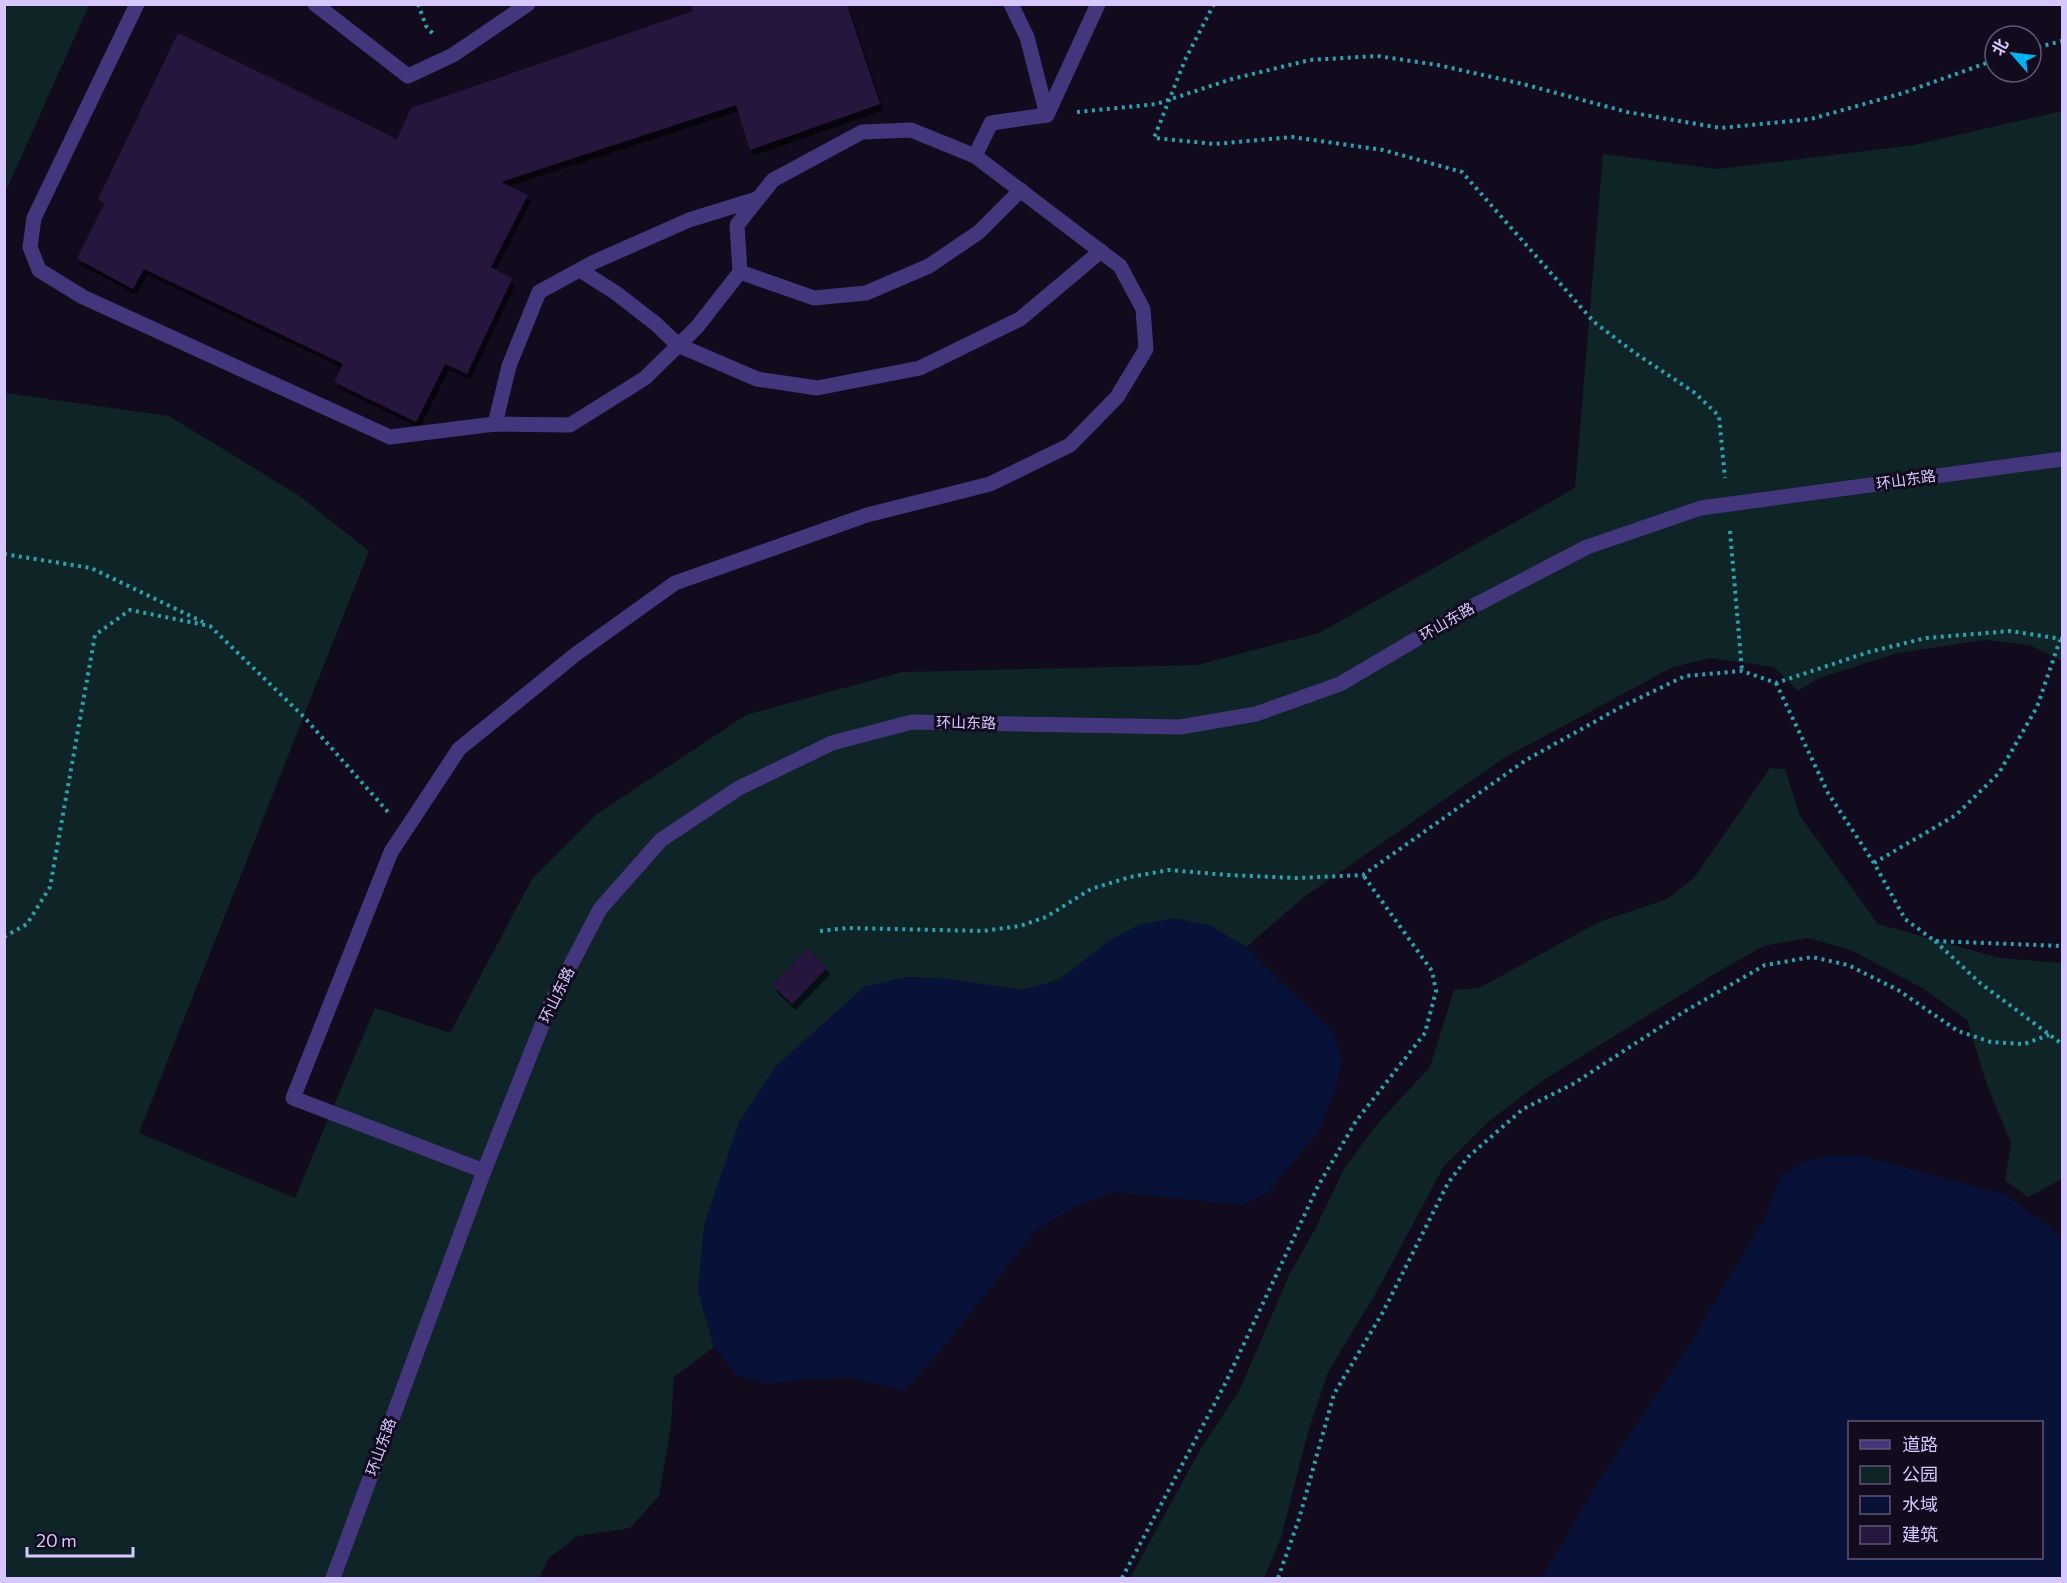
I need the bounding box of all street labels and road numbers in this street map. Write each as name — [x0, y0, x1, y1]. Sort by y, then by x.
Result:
street label: 环山东路 — [1875, 466, 1937, 492]
street label: 环山东路 — [1416, 598, 1477, 644]
street label: 环山东路 — [936, 712, 996, 732]
street label: 环山东路 — [535, 964, 577, 1025]
street label: 环山东路 — [361, 1415, 399, 1478]

